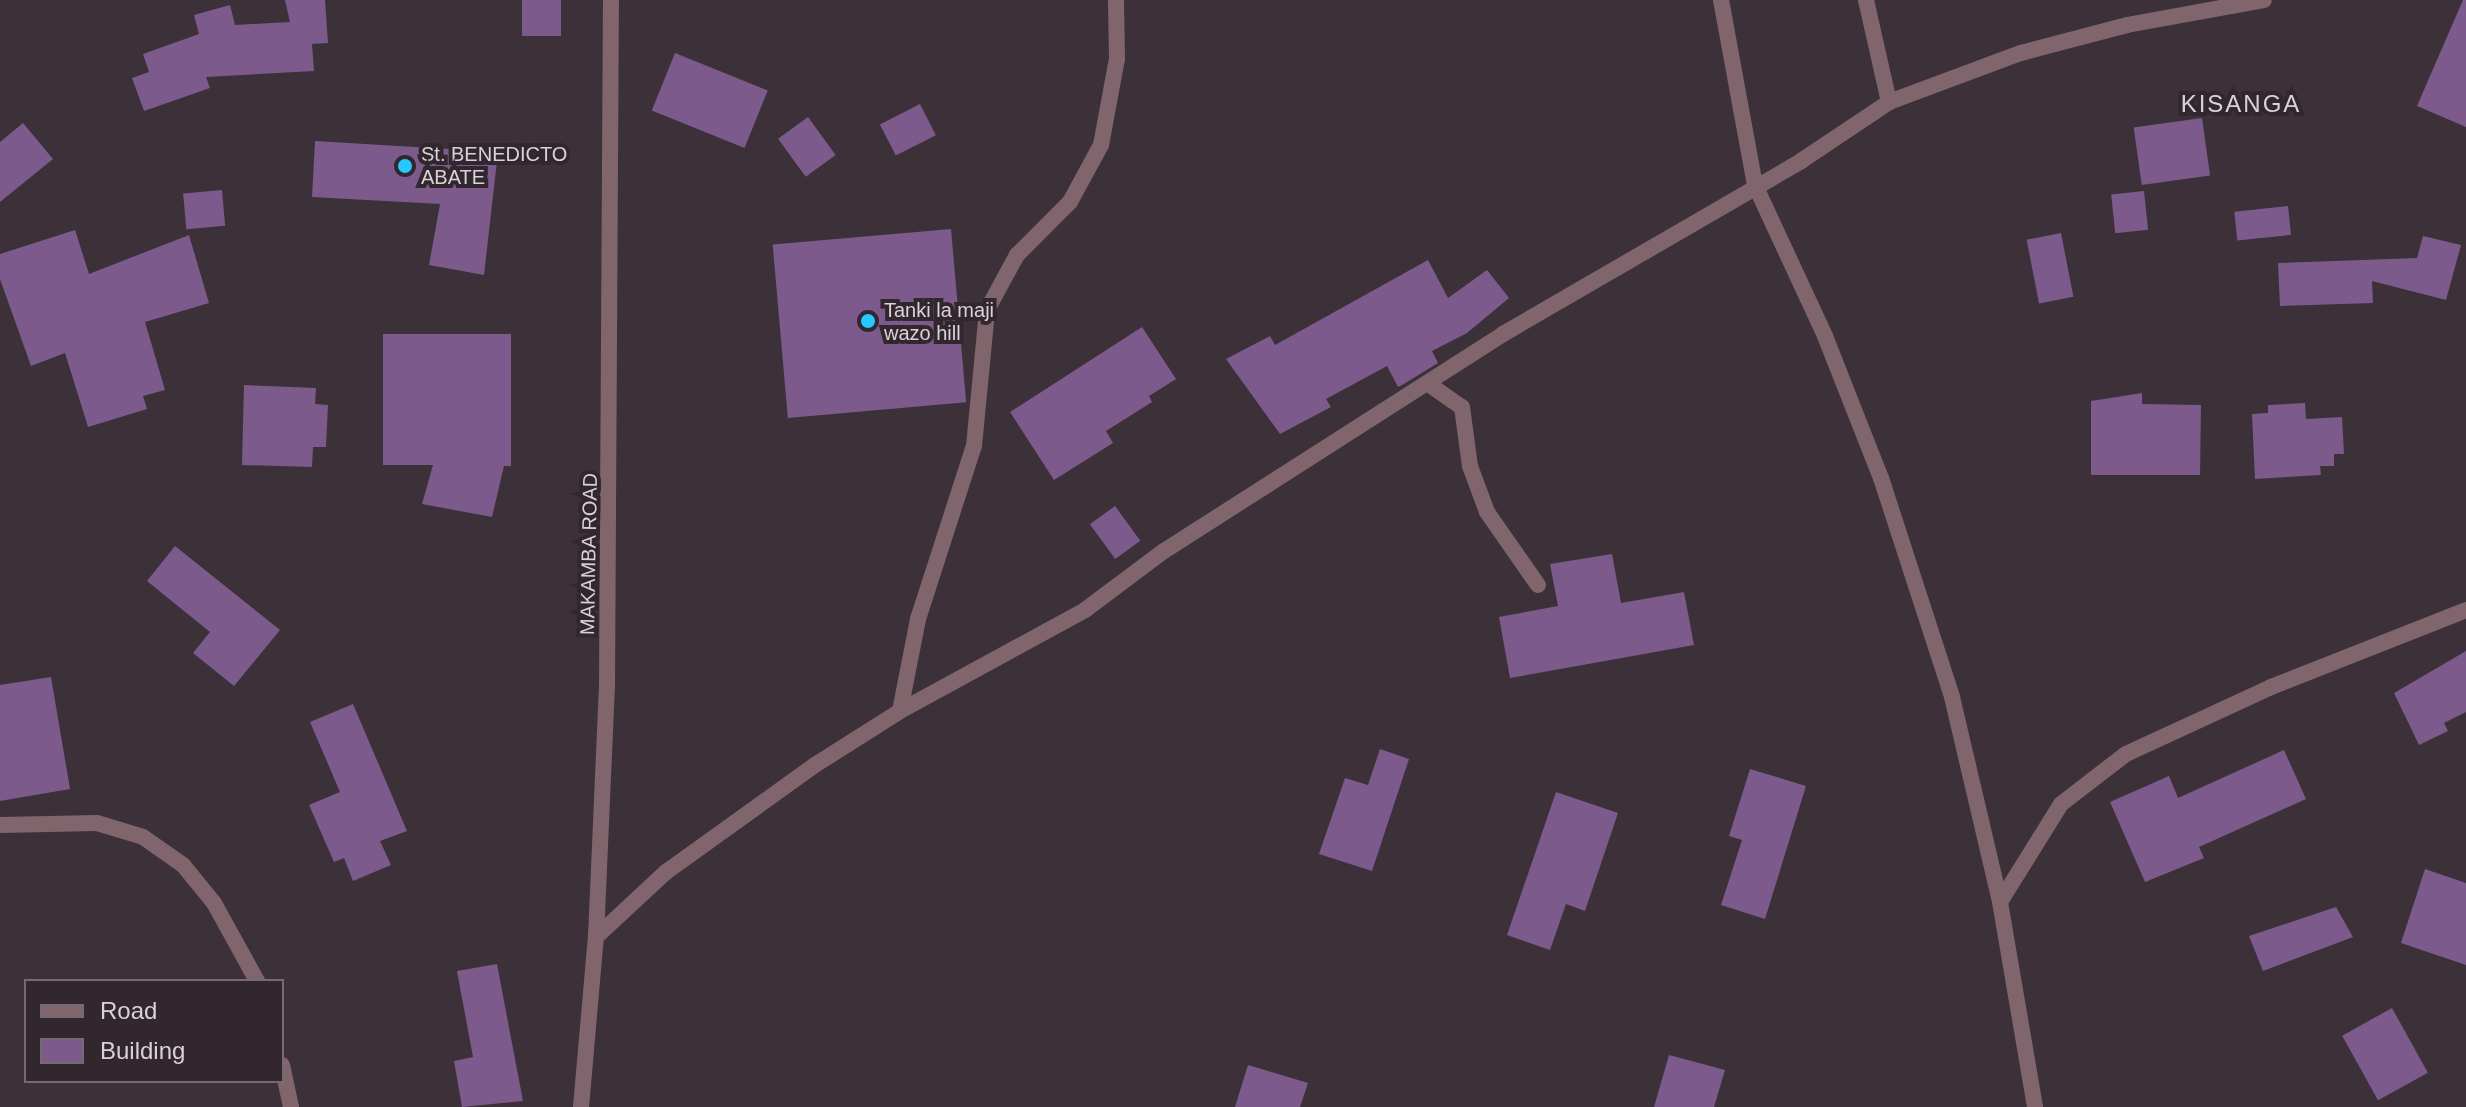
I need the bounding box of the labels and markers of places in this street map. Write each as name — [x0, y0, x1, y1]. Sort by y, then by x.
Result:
place label: St. BENEDICTO ABATE — [421, 142, 567, 189]
marker: St. BENEDICTO ABATE — [396, 157, 414, 175]
place label: Tanki la maji wazo hill — [884, 298, 994, 345]
marker: Tanki la maji wazo hill — [859, 312, 877, 330]

